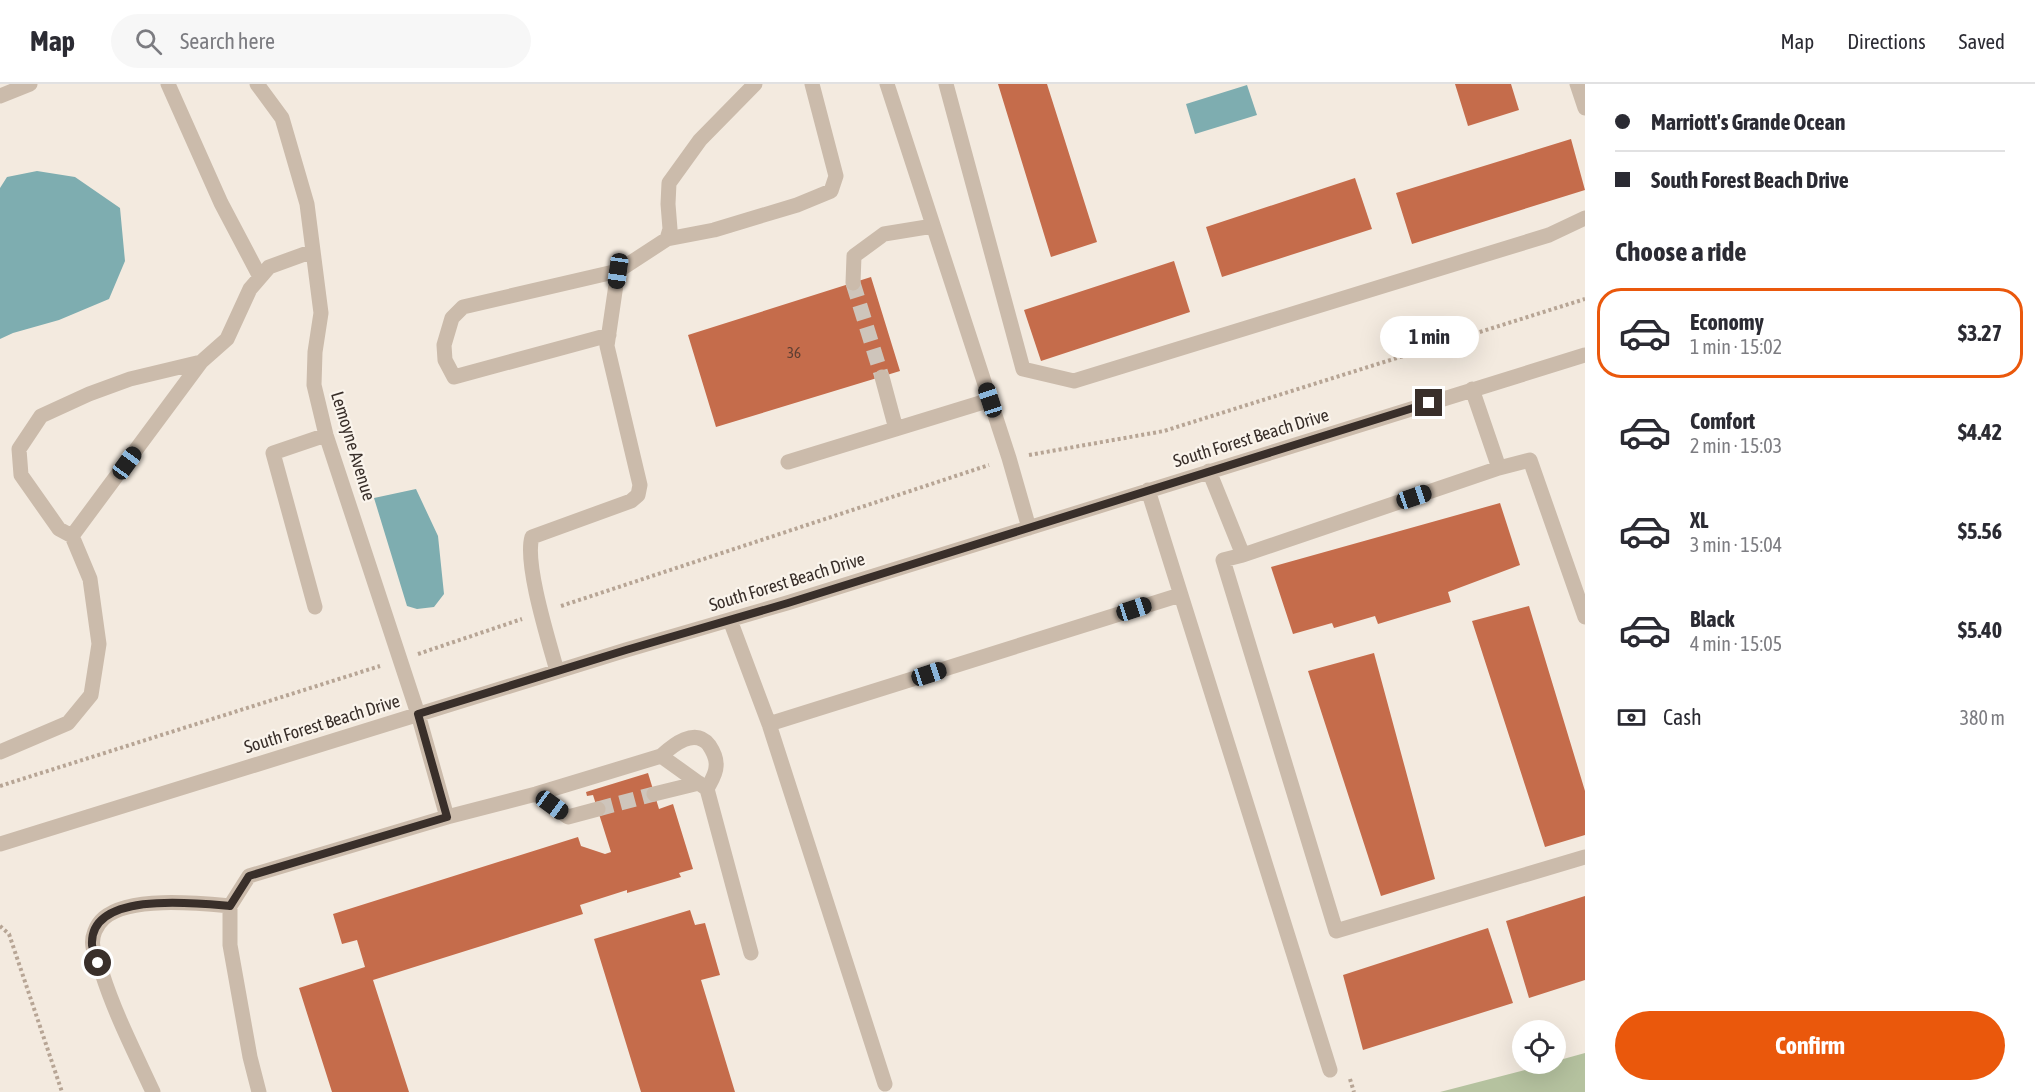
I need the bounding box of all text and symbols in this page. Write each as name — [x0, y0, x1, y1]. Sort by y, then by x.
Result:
search box — [111, 14, 531, 68]
text: Map — [30, 25, 75, 57]
icon: search — [132, 25, 165, 58]
text: Search here — [180, 28, 275, 54]
text: Map — [1780, 29, 1814, 53]
text: Directions — [1847, 29, 1926, 53]
text: Saved — [1959, 29, 2005, 53]
text: Marriott's Grande Ocean — [1651, 109, 1845, 135]
text: South Forest Beach Drive — [1651, 167, 1849, 193]
text: Choose a ride — [1615, 236, 1747, 267]
car — [607, 252, 629, 290]
icon: car — [1618, 306, 1672, 360]
text: Economy — [1690, 309, 1764, 335]
callout: 1 min — [1380, 316, 1478, 358]
text: $3.27 — [1958, 320, 2002, 346]
text: 1 min — [1409, 325, 1450, 348]
text: 1 min · 15:02 — [1690, 335, 1782, 358]
house number: 36 — [787, 344, 801, 361]
car — [976, 380, 1004, 420]
street label: Lemoyne Avenue — [327, 389, 380, 503]
route end — [1415, 389, 1442, 416]
street label: South Forest Beach Drive — [1170, 404, 1331, 471]
icon: car — [1618, 405, 1672, 459]
text: Comfort — [1690, 408, 1755, 434]
text: $4.42 — [1958, 419, 2002, 445]
text: 2 min · 15:03 — [1690, 434, 1782, 457]
car — [109, 443, 145, 483]
car — [1394, 483, 1434, 511]
icon: car — [1618, 504, 1672, 558]
text: XL — [1690, 507, 1708, 533]
text: $5.56 — [1958, 518, 2002, 544]
text: 3 min · 15:04 — [1690, 533, 1782, 556]
street label: South Forest Beach Drive — [706, 548, 867, 615]
car — [1114, 595, 1154, 623]
icon: car — [1618, 603, 1672, 657]
text: Black — [1690, 606, 1734, 632]
text: $5.40 — [1958, 617, 2002, 643]
text: 4 min · 15:05 — [1690, 632, 1782, 655]
car — [909, 660, 949, 688]
street label: South Forest Beach Drive — [241, 690, 402, 757]
icon: cash — [1615, 701, 1648, 734]
text: Cash — [1663, 704, 1702, 730]
text: 380 m — [1960, 706, 2005, 729]
car — [532, 787, 572, 823]
route start — [84, 949, 111, 976]
button: Confirm — [1615, 1011, 2005, 1080]
map controls — [1512, 1020, 1566, 1074]
button: locate — [1512, 1020, 1566, 1074]

